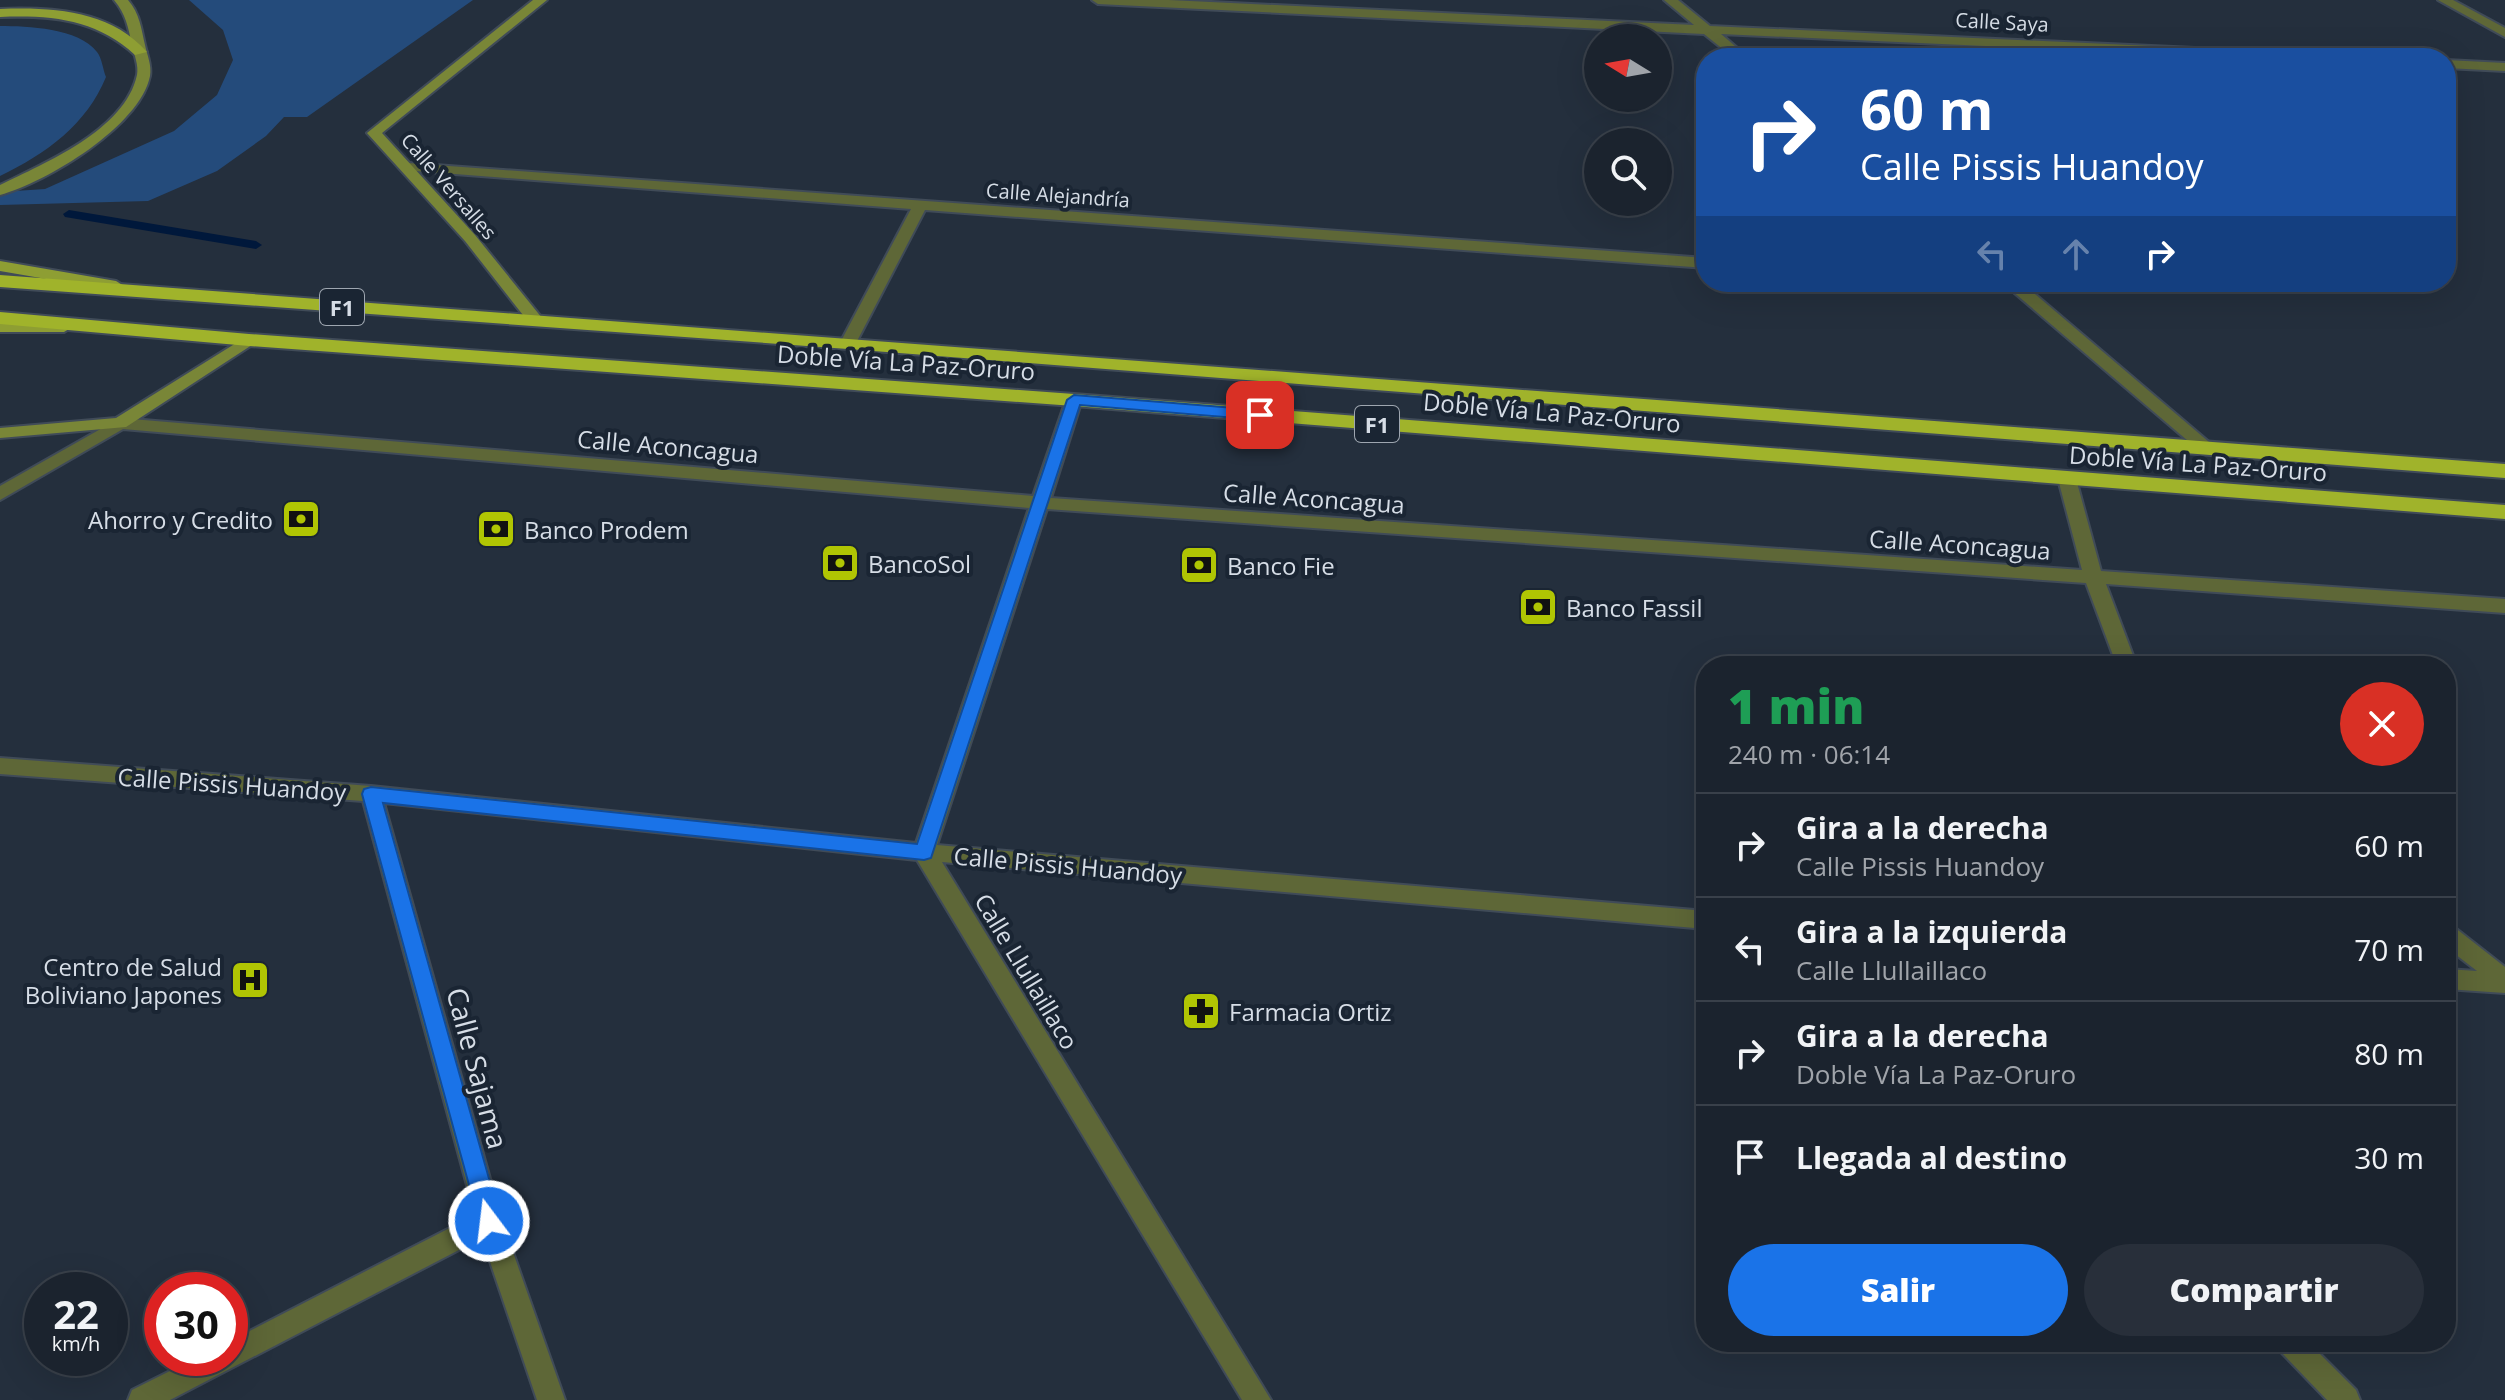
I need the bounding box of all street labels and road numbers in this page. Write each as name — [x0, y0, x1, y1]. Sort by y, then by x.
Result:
street label: Calle Saya — [1955, 6, 2049, 38]
street label: Calle Versalles — [395, 127, 503, 245]
street label: Calle Alejandría — [985, 177, 1131, 213]
road number: F1 — [320, 289, 364, 325]
street label: Doble Vía La Paz-Oruro — [776, 337, 1036, 387]
street label: Doble Vía La Paz-Oruro — [1422, 384, 1682, 440]
road number: F1 — [1355, 406, 1399, 442]
street label: Calle Aconcagua — [576, 422, 760, 470]
street label: Doble Vía La Paz-Oruro — [2068, 438, 2328, 488]
street label: Calle Aconcagua — [1222, 475, 1406, 521]
street label: Calle Aconcagua — [1868, 521, 2052, 567]
street label: Calle Pissis Huandoy — [117, 760, 348, 809]
street label: Calle Pissis Huandoy — [952, 839, 1184, 892]
street label: Calle Llullaillaco — [967, 887, 1087, 1055]
street label: Calle Sajama — [438, 983, 518, 1153]

